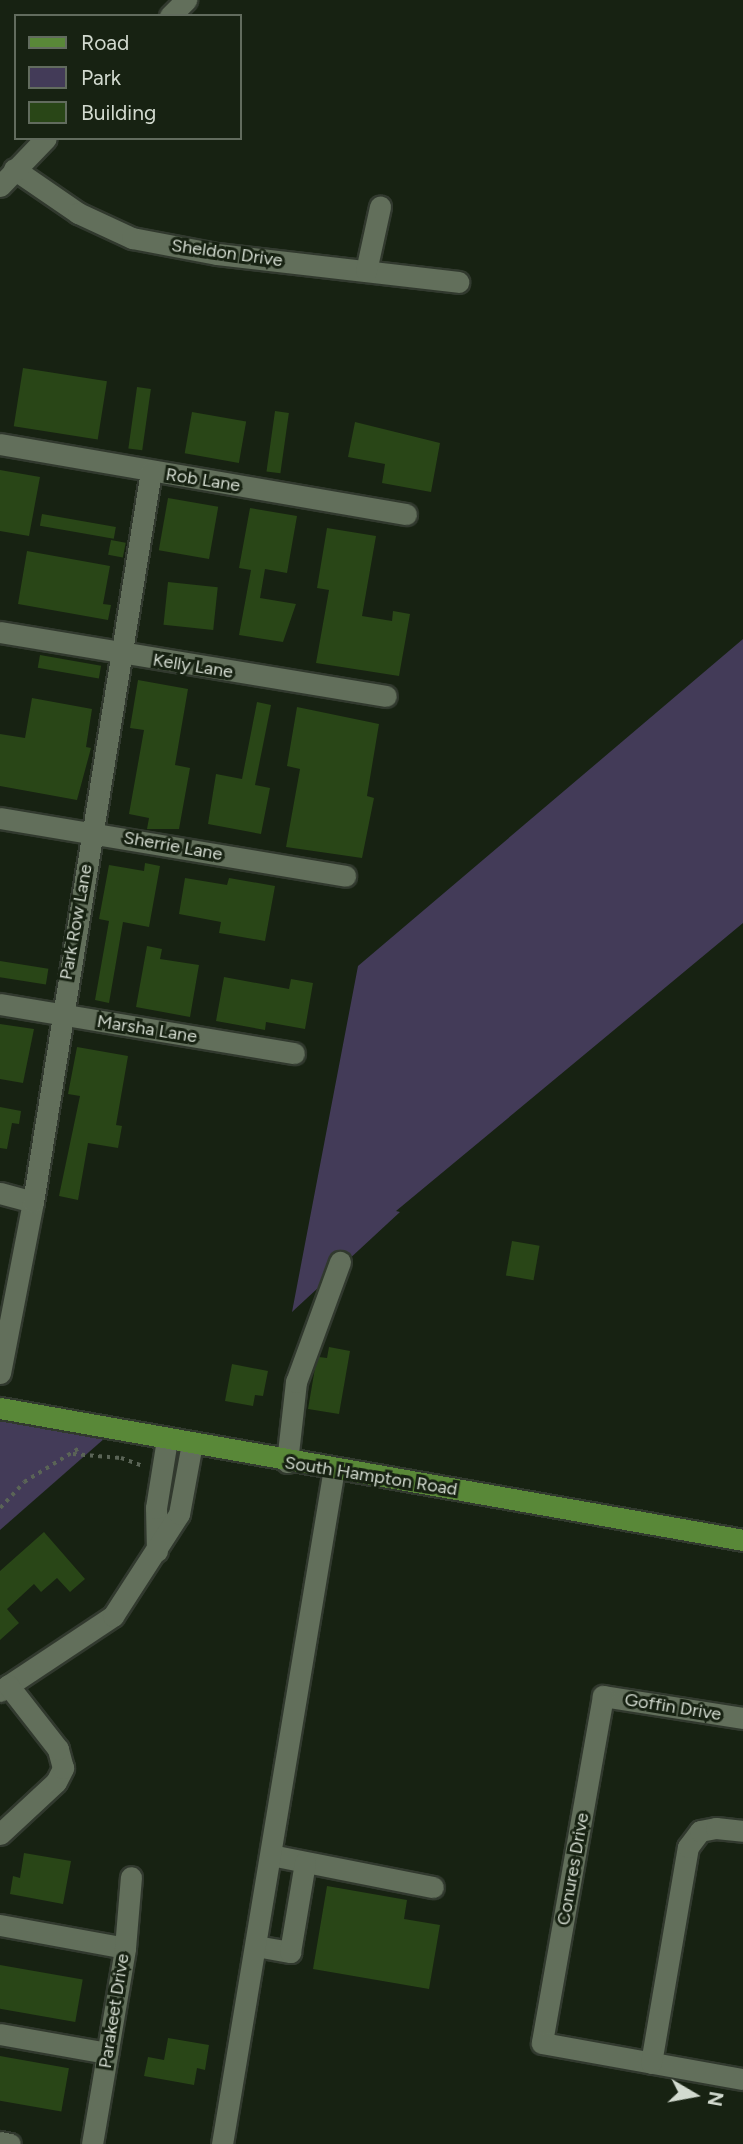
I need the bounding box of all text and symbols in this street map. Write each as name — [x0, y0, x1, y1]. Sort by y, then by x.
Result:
legend — [14, 14, 242, 140]
text: Road — [81, 30, 129, 55]
text: Park — [81, 65, 121, 90]
text: Building — [81, 100, 156, 125]
street label: Sheldon Drive — [170, 235, 284, 271]
street label: Rob Lane — [164, 463, 242, 497]
street label: Kelly Lane — [151, 649, 235, 683]
street label: Sherrie Lane — [122, 827, 224, 865]
street label: Park Row Lane — [55, 862, 97, 982]
street label: Marsha Lane — [95, 1010, 199, 1048]
street label: South Hampton Road — [283, 1452, 459, 1500]
street label: Goffin Drive — [623, 1689, 723, 1725]
street label: Conures Drive — [552, 1811, 594, 1927]
street label: Parakeet Drive — [94, 1952, 134, 2070]
north arrow — [659, 2060, 729, 2130]
text: N — [703, 2090, 728, 2108]

